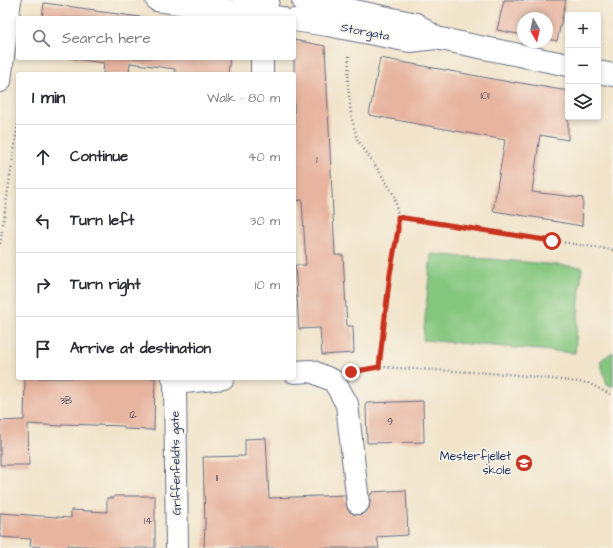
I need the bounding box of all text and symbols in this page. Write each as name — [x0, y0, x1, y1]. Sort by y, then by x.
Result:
north arrow — [517, 12, 553, 48]
map controls — [565, 12, 601, 120]
button: + — [565, 12, 601, 48]
search box — [16, 16, 296, 60]
street label: Storgata — [339, 19, 391, 46]
icon: search — [30, 27, 52, 49]
text: Search here — [62, 28, 151, 49]
button: − — [565, 48, 601, 84]
button: layers — [565, 84, 601, 120]
text: 1 min — [32, 86, 65, 110]
text: Walk · 80 m — [207, 89, 280, 107]
house number: 101 — [481, 89, 490, 103]
icon: ahead — [32, 146, 54, 168]
text: Continue — [70, 146, 128, 167]
text: 40 m — [248, 148, 280, 166]
house number: 1 — [316, 153, 318, 167]
icon: left — [32, 210, 54, 232]
text: Turn left — [70, 210, 134, 231]
text: 30 m — [250, 212, 280, 230]
route start — [543, 232, 561, 250]
icon: right — [32, 274, 54, 296]
text: Turn right — [70, 274, 141, 295]
text: 10 m — [255, 276, 280, 294]
icon: arrive — [32, 338, 54, 360]
text: Arrive at destination — [70, 338, 211, 359]
route end — [342, 363, 360, 381]
house number: 3B — [60, 394, 72, 408]
house number: 12 — [129, 408, 137, 422]
street label: Griffenfeldts gate — [167, 410, 186, 515]
house number: 9 — [387, 415, 393, 429]
place label: Mesterfjellet skole — [440, 448, 512, 479]
school or university icon: Mesterfjellet skole — [514, 453, 534, 473]
house number: 11 — [216, 471, 219, 485]
house number: 14 — [144, 514, 152, 528]

